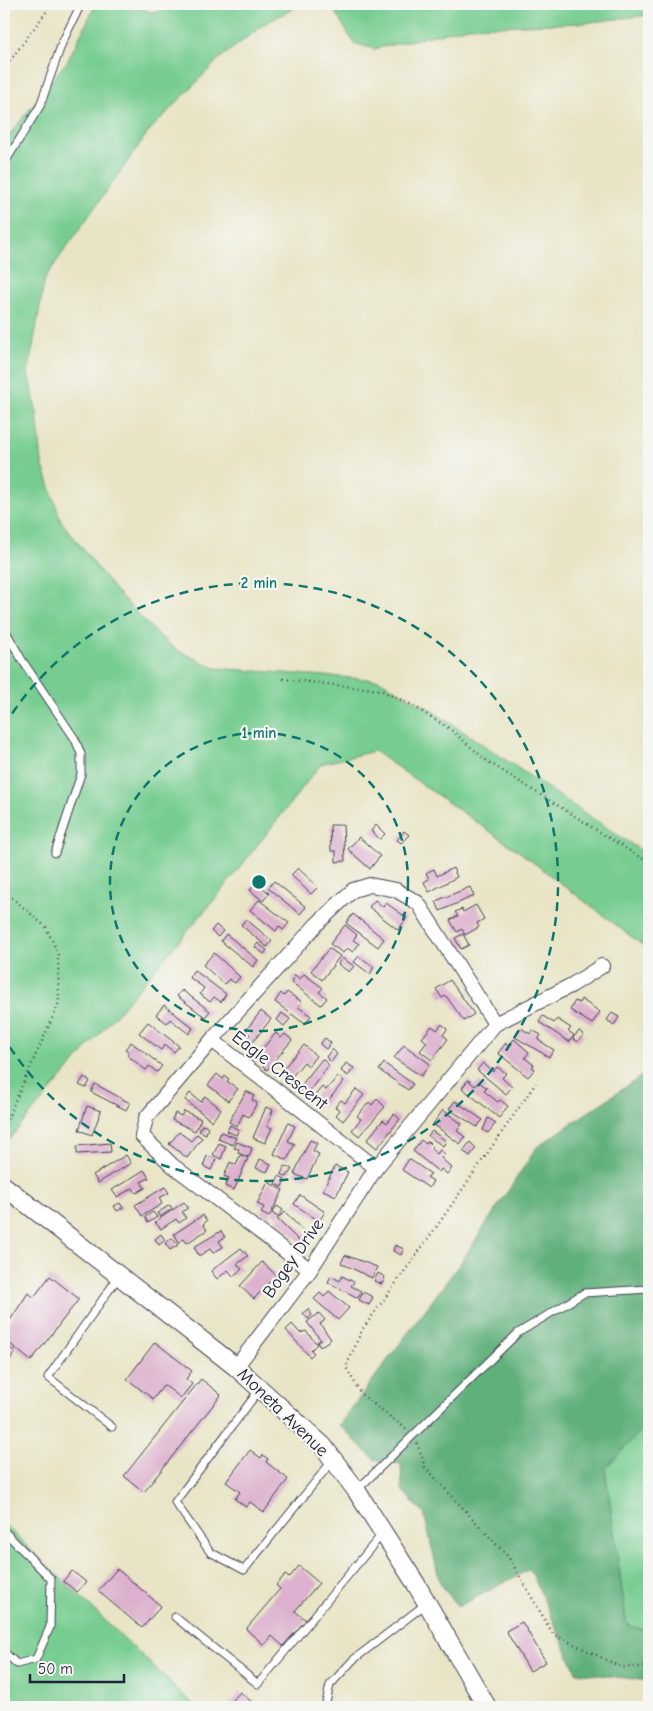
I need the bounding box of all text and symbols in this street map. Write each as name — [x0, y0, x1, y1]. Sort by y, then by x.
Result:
text: 2 min — [241, 574, 277, 592]
text: 1 min — [242, 724, 276, 742]
centre of rings — [250, 873, 268, 891]
street label: Eagle Crescent — [228, 1026, 332, 1115]
street label: Bogey Drive — [258, 1215, 328, 1302]
street label: Moneta Avenue — [233, 1364, 333, 1461]
scale bar — [30, 1651, 124, 1683]
text: 50 m — [38, 1660, 73, 1678]

